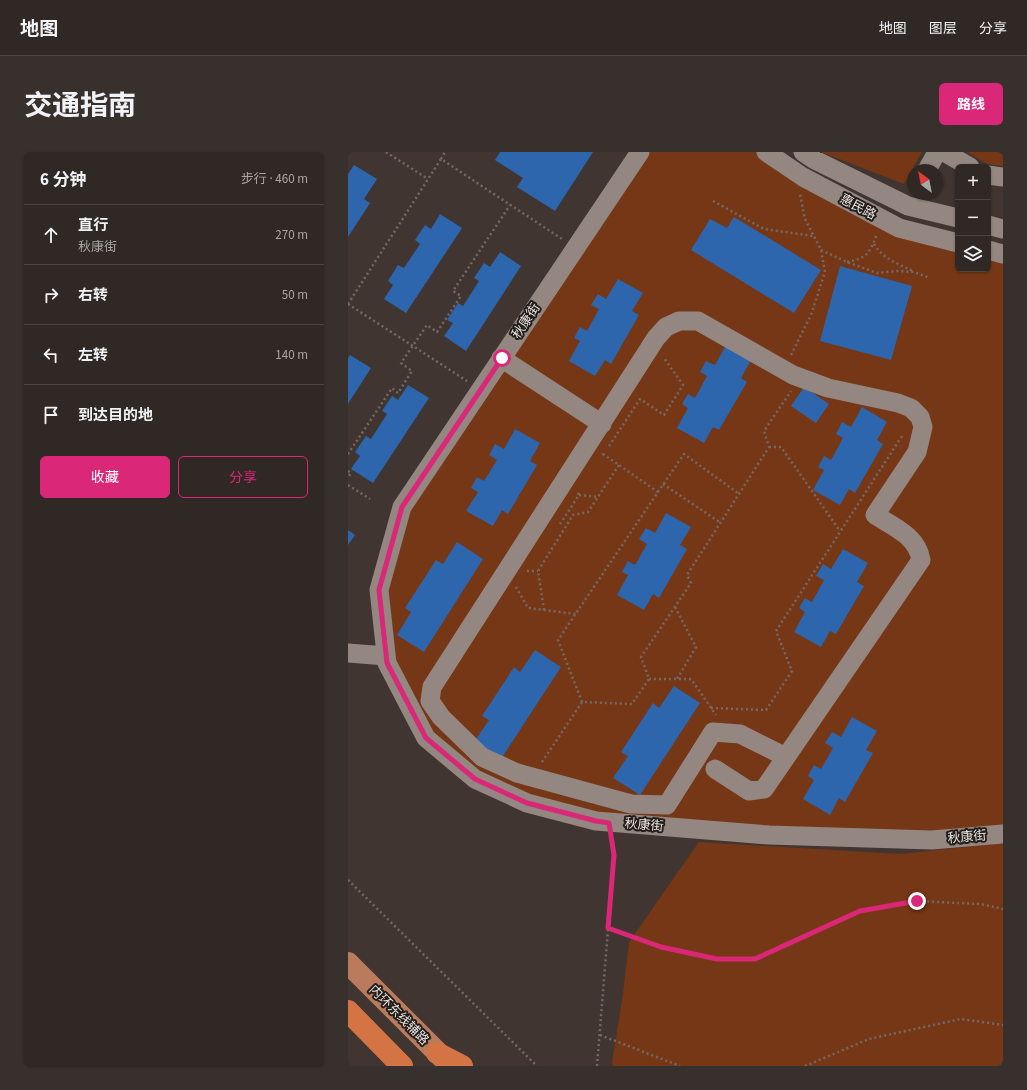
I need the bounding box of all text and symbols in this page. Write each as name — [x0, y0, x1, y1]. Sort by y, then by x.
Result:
text: 地图 — [20, 16, 58, 43]
text: 地图 — [879, 19, 907, 39]
text: 图层 — [929, 19, 957, 39]
text: 分享 — [979, 19, 1007, 39]
button: 路线 — [939, 83, 1003, 125]
text: 交通指南 — [24, 86, 136, 126]
north arrow — [907, 164, 943, 200]
map controls — [955, 164, 991, 272]
button: + — [955, 164, 991, 200]
text: 6 分钟 — [40, 168, 86, 192]
text: 步行 · 460 m — [241, 170, 308, 188]
street label: 惠民路 — [837, 190, 879, 224]
button: − — [955, 200, 991, 236]
text: 直行 — [78, 215, 108, 236]
icon: ahead — [40, 224, 62, 246]
text: 270 m — [275, 226, 308, 244]
button: layers — [955, 236, 991, 272]
text: 秋康街 — [78, 238, 117, 256]
icon: right — [40, 284, 62, 306]
text: 右转 — [78, 285, 108, 306]
text: 50 m — [282, 286, 308, 304]
street label: 秋康街 — [508, 300, 544, 342]
icon: left — [40, 344, 62, 366]
text: 左转 — [78, 345, 108, 366]
text: 140 m — [275, 346, 308, 364]
route start — [493, 349, 511, 367]
icon: arrive — [40, 404, 62, 426]
text: 到达目的地 — [78, 405, 153, 426]
button: 收藏 — [40, 456, 170, 498]
button: 分享 — [178, 456, 308, 498]
street label: 秋康街 — [624, 814, 664, 836]
street label: 秋康街 — [947, 826, 987, 848]
route end — [908, 892, 926, 910]
street label: 内环东线辅路 — [365, 981, 433, 1049]

